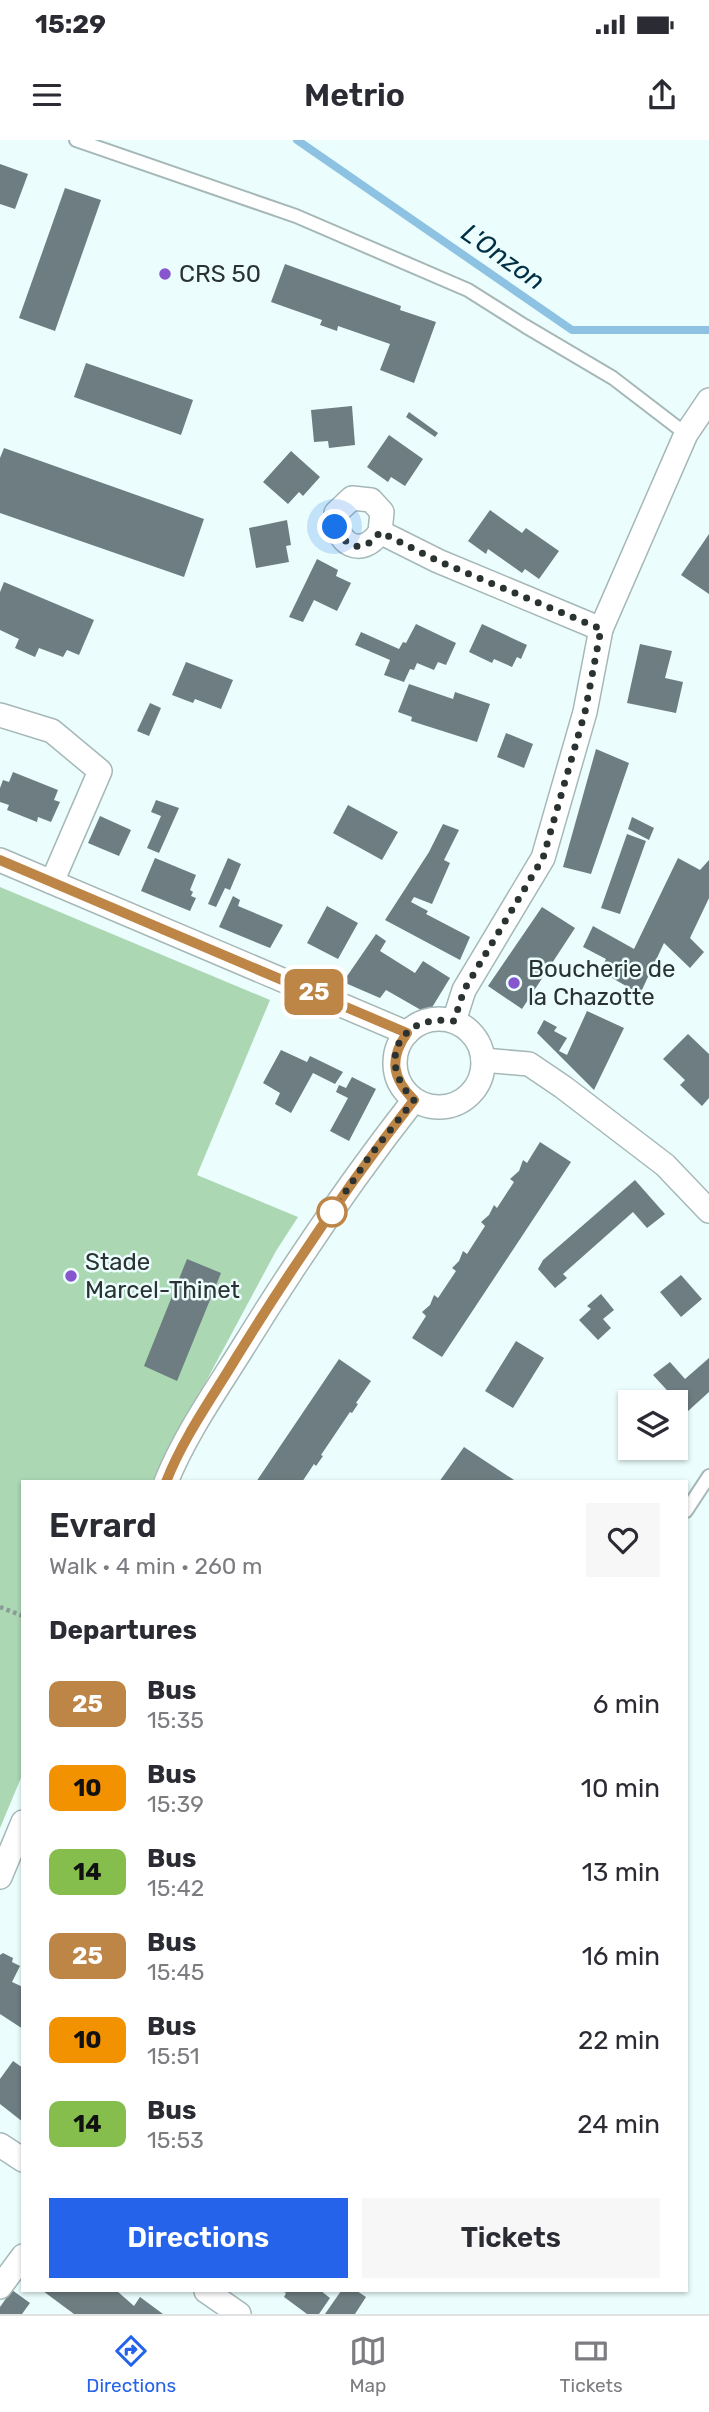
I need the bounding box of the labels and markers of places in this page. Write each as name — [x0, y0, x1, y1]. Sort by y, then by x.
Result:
place label: CRS 50 — [179, 260, 261, 288]
marker: CRS 50 — [157, 266, 173, 282]
place label: Boucherie de la Chazotte — [528, 955, 676, 1011]
marker: Boucherie de la Chazotte — [506, 975, 522, 991]
unlabelled marker — [317, 1197, 347, 1227]
place label: Stade Marcel-Thinet — [85, 1248, 240, 1304]
marker: Stade Marcel-Thinet — [63, 1268, 79, 1284]

